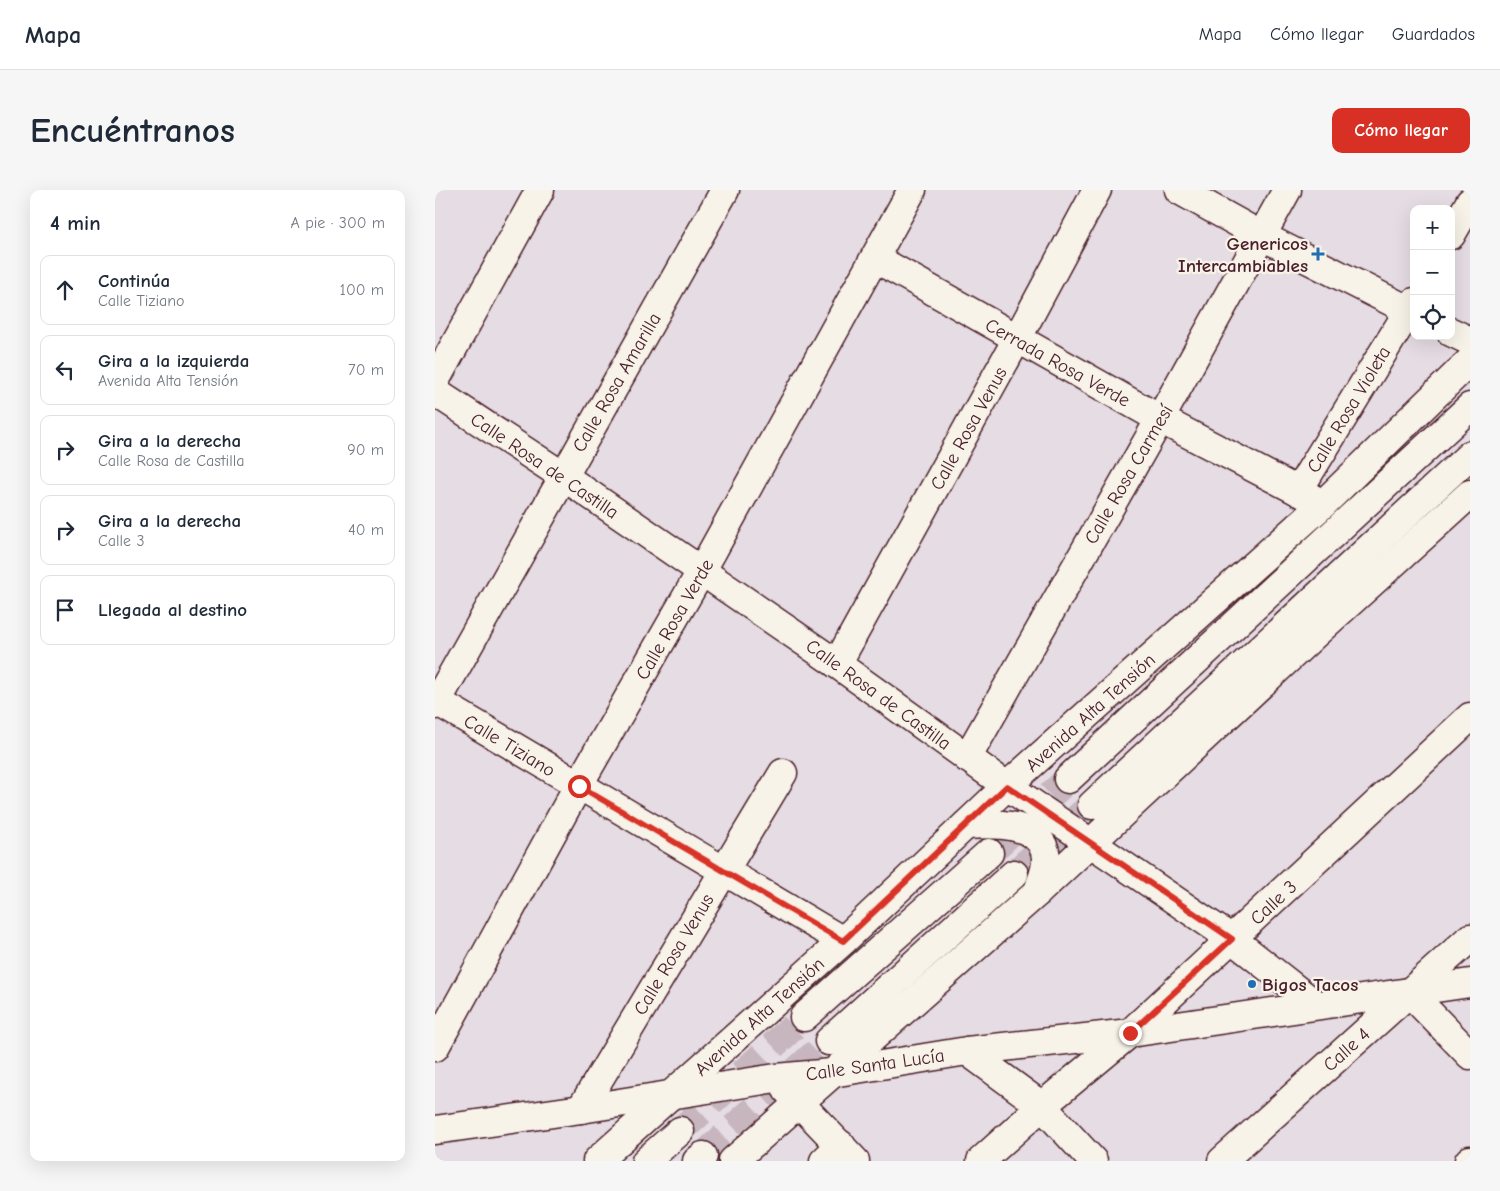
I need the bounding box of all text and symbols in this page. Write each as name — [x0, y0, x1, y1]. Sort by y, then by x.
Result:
text: Mapa — [25, 21, 81, 49]
text: Mapa — [1199, 24, 1242, 45]
text: Cómo llegar — [1270, 24, 1364, 45]
text: Guardados — [1392, 24, 1475, 45]
button: Cómo llegar — [1332, 108, 1470, 153]
text: Encuéntranos — [30, 110, 235, 151]
map controls — [1410, 205, 1455, 340]
button: + — [1410, 205, 1455, 250]
text: 4 min — [50, 211, 101, 235]
text: A pie · 300 m — [291, 214, 385, 232]
place label: Genericos Intercambiables — [1178, 233, 1308, 277]
marker: Genericos Intercambiables — [1312, 248, 1324, 260]
button: − — [1410, 250, 1455, 295]
text: Continúa — [98, 270, 170, 292]
icon: ahead — [51, 276, 79, 304]
text: 100 m — [340, 281, 384, 299]
text: Calle Tiziano — [98, 292, 185, 310]
button: locate — [1410, 295, 1455, 340]
street label: Calle Rosa Amarilla — [568, 309, 666, 456]
street label: Cerrada Rosa Verde — [981, 314, 1134, 412]
street label: Calle Rosa Violeta — [1302, 342, 1395, 477]
text: Gira a la izquierda — [98, 350, 249, 372]
icon: left — [51, 356, 79, 384]
text: 70 m — [348, 361, 384, 379]
street label: Calle Rosa Venus — [926, 363, 1012, 494]
text: Avenida Alta Tensión — [98, 372, 238, 390]
street label: Calle Rosa Carmesí — [1080, 400, 1178, 548]
street label: Calle Rosa de Castilla — [466, 408, 623, 524]
text: Gira a la derecha — [98, 430, 241, 452]
icon: right — [51, 436, 79, 464]
text: 90 m — [347, 441, 384, 459]
text: Calle Rosa de Castilla — [98, 452, 244, 470]
text: Gira a la derecha — [98, 510, 241, 532]
icon: right — [51, 516, 79, 544]
text: 40 m — [348, 521, 384, 539]
text: Calle 3 — [98, 532, 145, 550]
street label: Calle Rosa Verde — [631, 555, 718, 684]
icon: arrive — [51, 596, 79, 624]
text: Llegada al destino — [98, 599, 247, 621]
street label: Calle Rosa de Castilla — [802, 635, 955, 755]
street label: Avenida Alta Tensión — [1021, 649, 1160, 777]
street label: Calle Tiziano — [460, 710, 559, 782]
route start — [568, 775, 591, 798]
street label: Calle 3 — [1246, 876, 1301, 930]
street label: Calle Rosa Venus — [629, 890, 719, 1019]
street label: Avenida Alta Tensión — [690, 953, 829, 1081]
place label: Bigos Tacos — [1262, 974, 1358, 996]
marker: Bigos Tacos — [1246, 978, 1258, 990]
route end — [1119, 1022, 1142, 1045]
street label: Calle 4 — [1319, 1023, 1374, 1076]
street label: Calle Santa Lucía — [804, 1044, 946, 1086]

